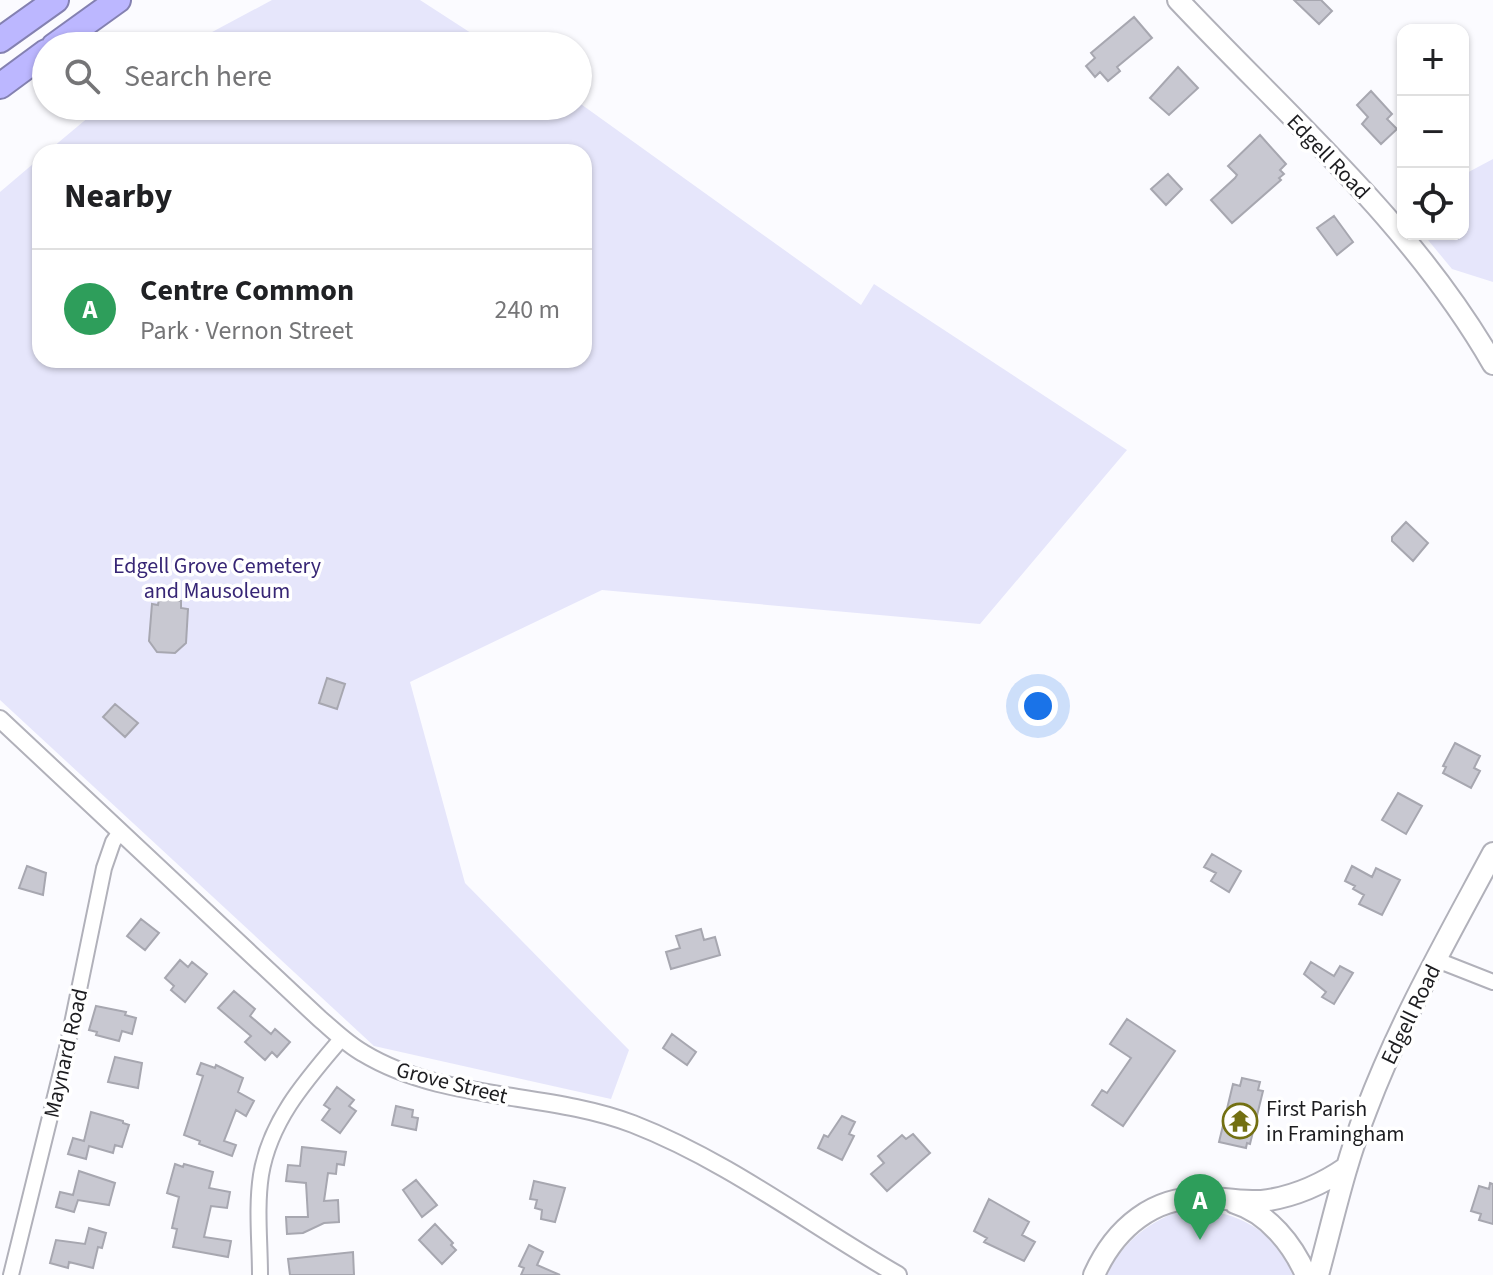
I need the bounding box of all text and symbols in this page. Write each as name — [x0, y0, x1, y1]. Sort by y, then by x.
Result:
map controls — [1397, 24, 1469, 240]
button: + — [1397, 24, 1469, 96]
search box — [32, 32, 592, 120]
icon: search — [60, 54, 104, 98]
text: Search here — [124, 55, 272, 98]
button: − — [1397, 96, 1469, 168]
street label: Edgell Road — [1279, 107, 1377, 207]
button: locate — [1397, 168, 1469, 240]
text: Nearby — [64, 172, 172, 221]
text: Centre Common — [140, 269, 354, 312]
text: A — [83, 291, 97, 328]
text: 240 m — [494, 291, 560, 328]
text: Park · Vernon Street — [140, 312, 353, 349]
park label: Edgell Grove Cemetery and Mausoleum — [113, 550, 322, 607]
your location — [1018, 686, 1058, 726]
street label: Edgell Road — [1373, 959, 1449, 1070]
street label: Maynard Road — [36, 985, 96, 1121]
street label: Grove Street — [393, 1054, 511, 1112]
place label: First Parish in Framingham — [1266, 1093, 1405, 1150]
temple icon: First Parish in Framingham — [1221, 1102, 1259, 1140]
pin: A — [1174, 1174, 1226, 1240]

